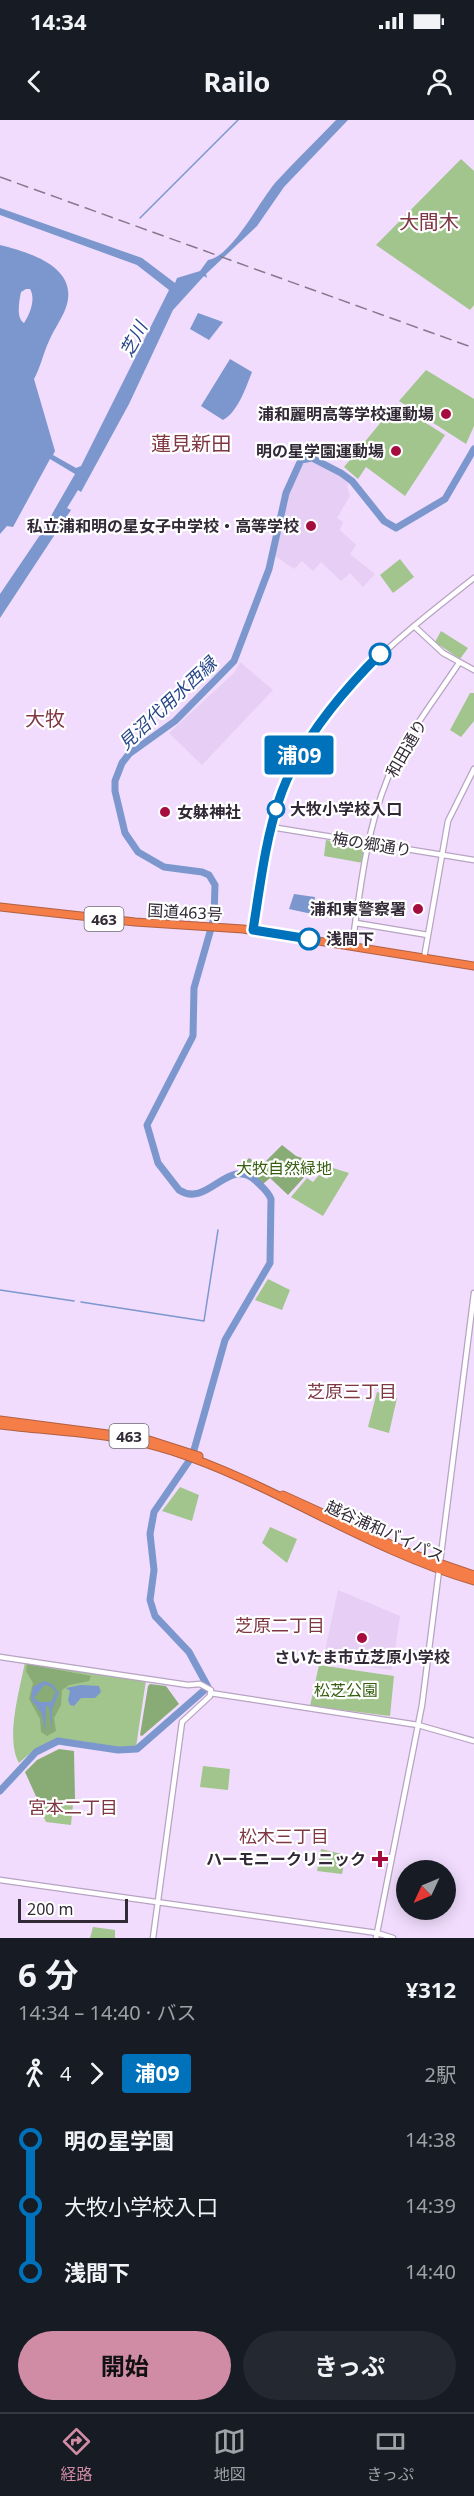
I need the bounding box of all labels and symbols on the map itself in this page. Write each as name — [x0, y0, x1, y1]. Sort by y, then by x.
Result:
district label: 大間木 — [399, 208, 459, 235]
water label: 芝川 — [114, 316, 153, 361]
place label: 浦和麗明高等学校運動場 — [258, 403, 434, 425]
marker: 浦和麗明高等学校運動場 — [439, 407, 453, 421]
district label: 蓮見新田 — [151, 430, 231, 457]
place label: 明の星学園運動場 — [256, 440, 384, 462]
marker: 明の星学園運動場 — [389, 444, 403, 458]
place label: 私立浦和明の星女子中学校・高等学校 — [27, 515, 299, 537]
marker: 私立浦和明の星女子中学校・高等学校 — [304, 519, 318, 533]
unlabelled marker — [369, 643, 391, 665]
water label: 見沼代用水西縁 — [113, 650, 223, 755]
district label: 大牧 — [25, 705, 65, 732]
street label: 和田通り — [380, 715, 432, 781]
line badge: 浦09 — [264, 736, 334, 774]
place label: 大牧小学校入口 — [290, 798, 402, 820]
marker: 大牧小学校入口 — [267, 800, 285, 818]
place label: 女躰神社 — [177, 801, 241, 823]
marker: 女躰神社 — [158, 805, 172, 819]
street label: 梅の郷通り — [331, 827, 413, 861]
place label: 浦和東警察署 — [310, 898, 406, 920]
street label: 国道463号 — [147, 899, 223, 925]
marker: 浦和東警察署 — [411, 902, 425, 916]
road number: 463 — [84, 907, 124, 931]
marker: 浅間下 — [298, 928, 320, 950]
place label: 浅間下 — [326, 928, 374, 950]
park label: 大牧自然緑地 — [236, 1157, 332, 1179]
district label: 芝原三丁目 — [307, 1379, 397, 1403]
road number: 463 — [110, 1424, 148, 1448]
street label: 越谷浦和バイパス — [322, 1495, 448, 1567]
district label: 芝原二丁目 — [235, 1613, 325, 1637]
marker: さいたま市立芝原小学校 — [355, 1631, 369, 1645]
place label: さいたま市立芝原小学校 — [274, 1646, 450, 1668]
park label: 松芝公園 — [314, 1679, 378, 1701]
district label: 宮本二丁目 — [28, 1795, 118, 1819]
district label: 松木三丁目 — [239, 1824, 329, 1848]
place label: ハーモニークリニック — [206, 1848, 366, 1870]
marker: ハーモニークリニック — [371, 1850, 389, 1868]
north arrow — [396, 1860, 456, 1920]
scale bar — [18, 1896, 128, 1924]

